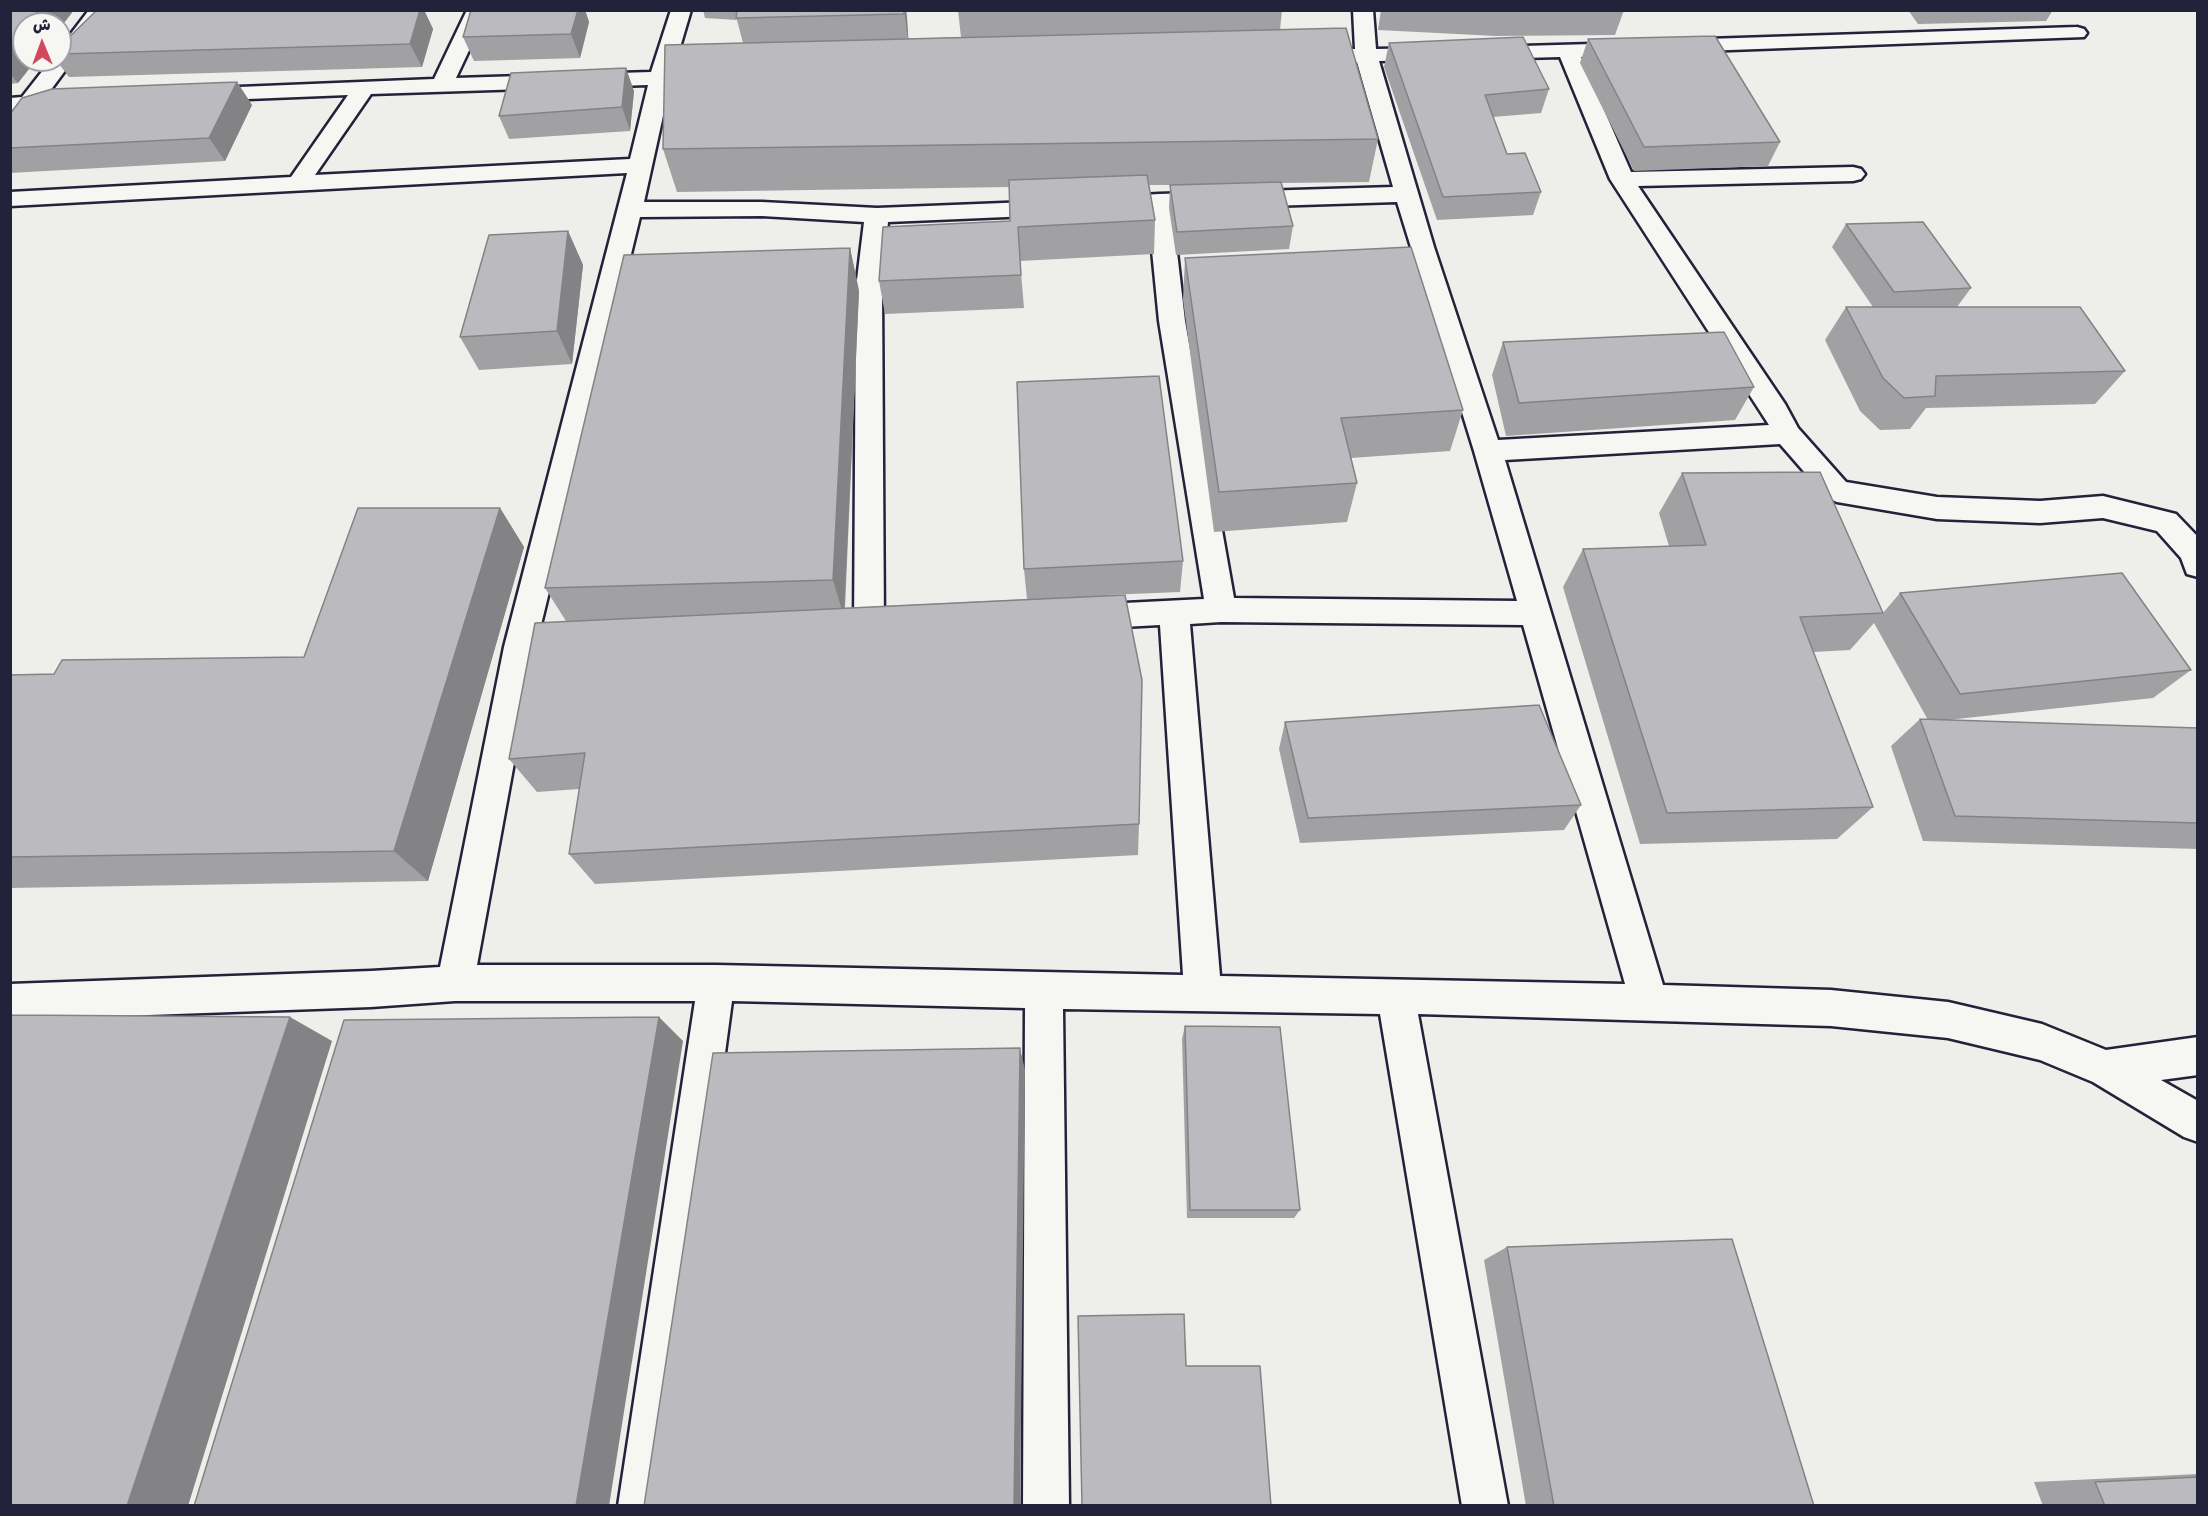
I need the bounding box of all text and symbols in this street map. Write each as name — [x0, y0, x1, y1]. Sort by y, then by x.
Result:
north arrow — [12, 12, 72, 72]
text: ش — [33, 15, 51, 36]

